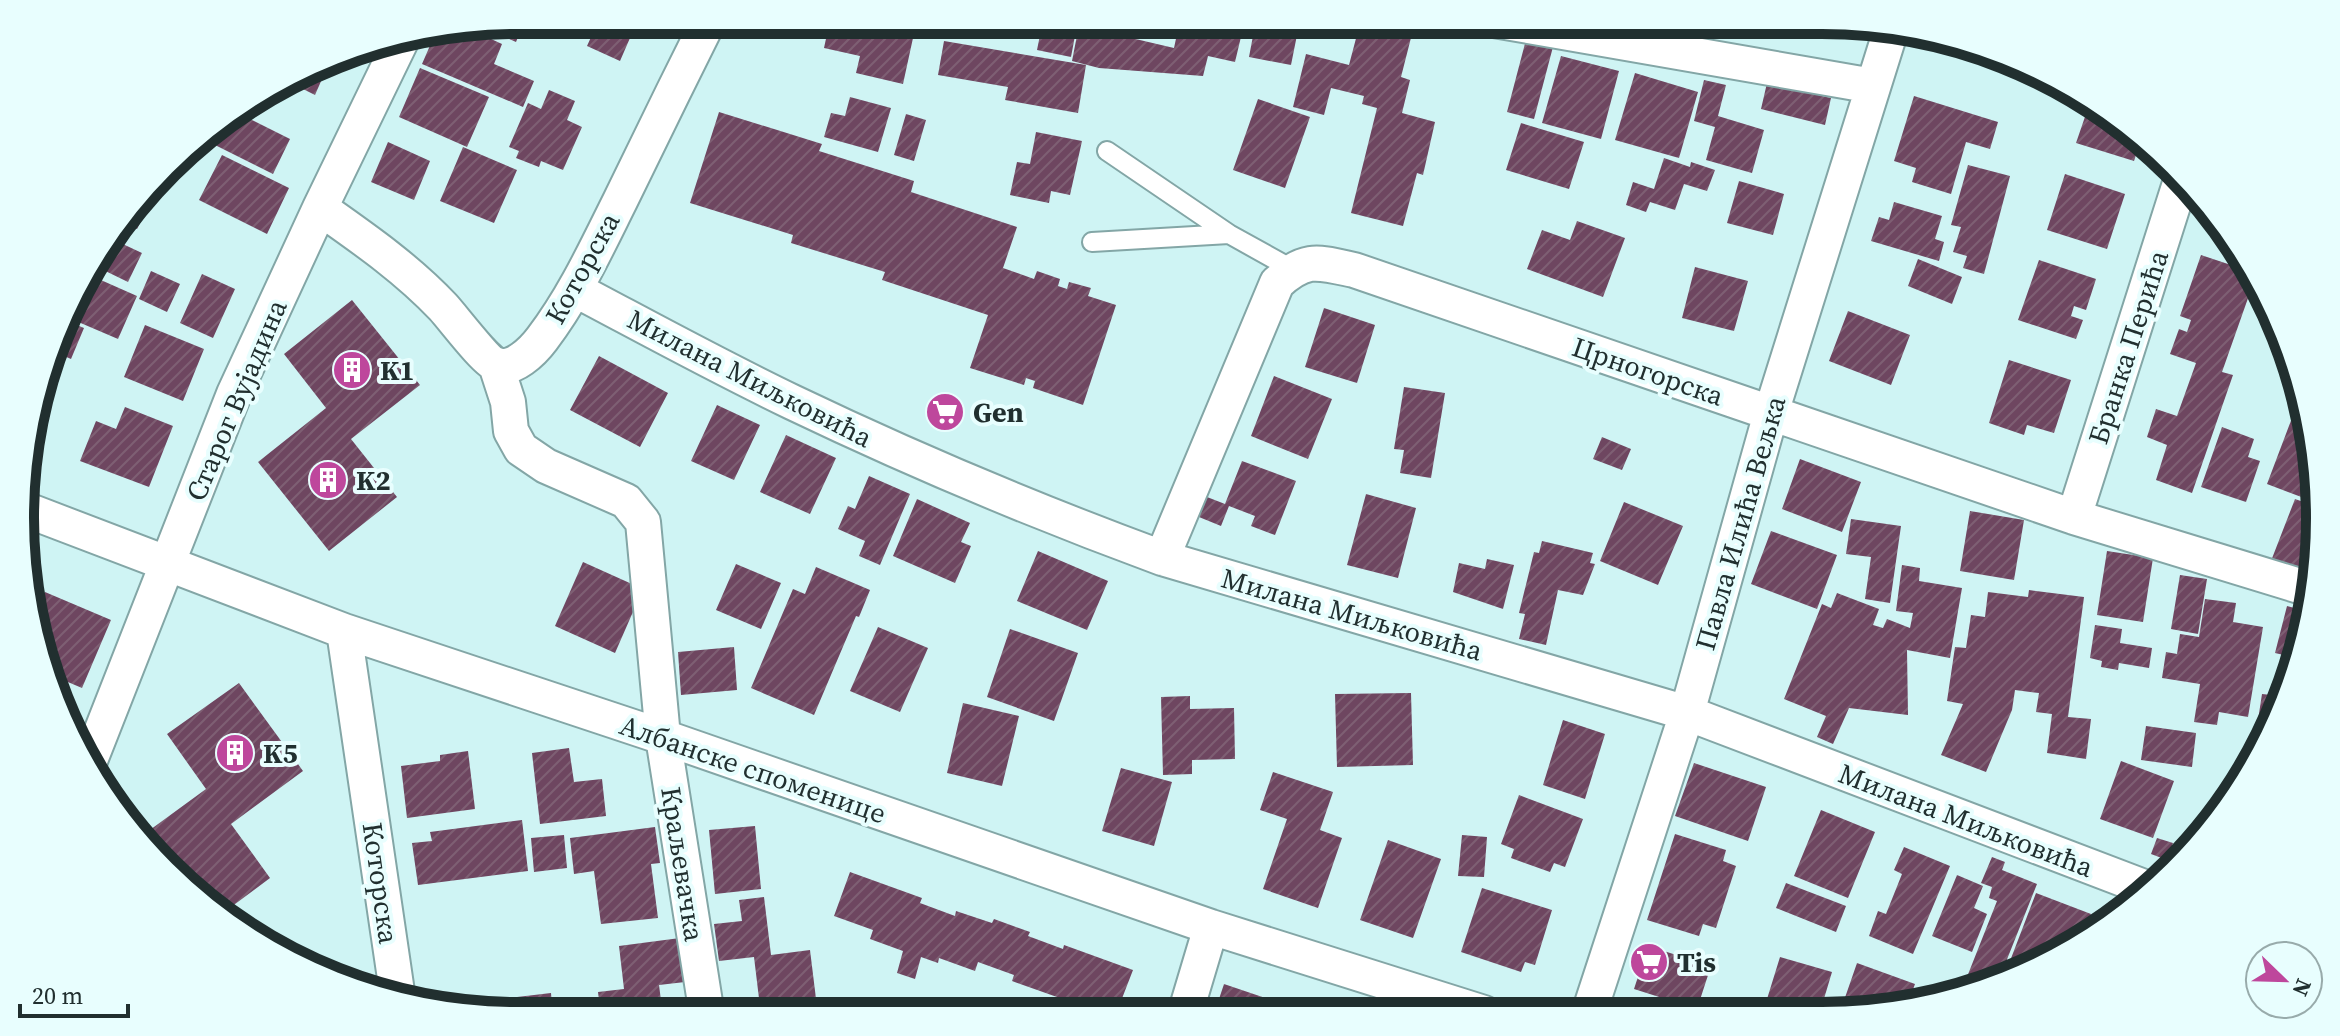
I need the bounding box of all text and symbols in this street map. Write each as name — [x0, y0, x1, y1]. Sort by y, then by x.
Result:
street label: Которска — [536, 205, 629, 331]
street label: Бранка Перића — [2079, 245, 2177, 449]
street label: Старог Вујадина — [176, 293, 296, 507]
street label: Милана Миљковића — [621, 300, 880, 457]
street label: Црногорска — [1567, 327, 1729, 415]
building icon: K1 — [331, 349, 373, 391]
place label: K1 — [380, 351, 415, 389]
supermarket icon: Gen — [924, 391, 966, 433]
street label: Павла Илића Вељка — [1686, 391, 1795, 654]
place label: Gen — [973, 393, 1024, 431]
building icon: K2 — [307, 459, 349, 501]
place label: K2 — [356, 461, 391, 499]
street label: Милана Миљковића — [1217, 559, 1488, 670]
street label: Албанске споменице — [615, 706, 891, 832]
building icon: K5 — [214, 732, 256, 774]
place label: K5 — [263, 734, 298, 772]
street label: Милана Миљковића — [1833, 754, 2099, 886]
street label: Краљевачка — [652, 784, 714, 945]
street label: Которска — [354, 820, 408, 947]
north arrow — [2244, 940, 2324, 1020]
supermarket icon: Tis — [1628, 941, 1670, 983]
place label: Tis — [1677, 943, 1716, 981]
scale bar — [20, 968, 128, 1018]
text: N — [2285, 975, 2319, 1001]
text: 20 m — [32, 979, 83, 1012]

